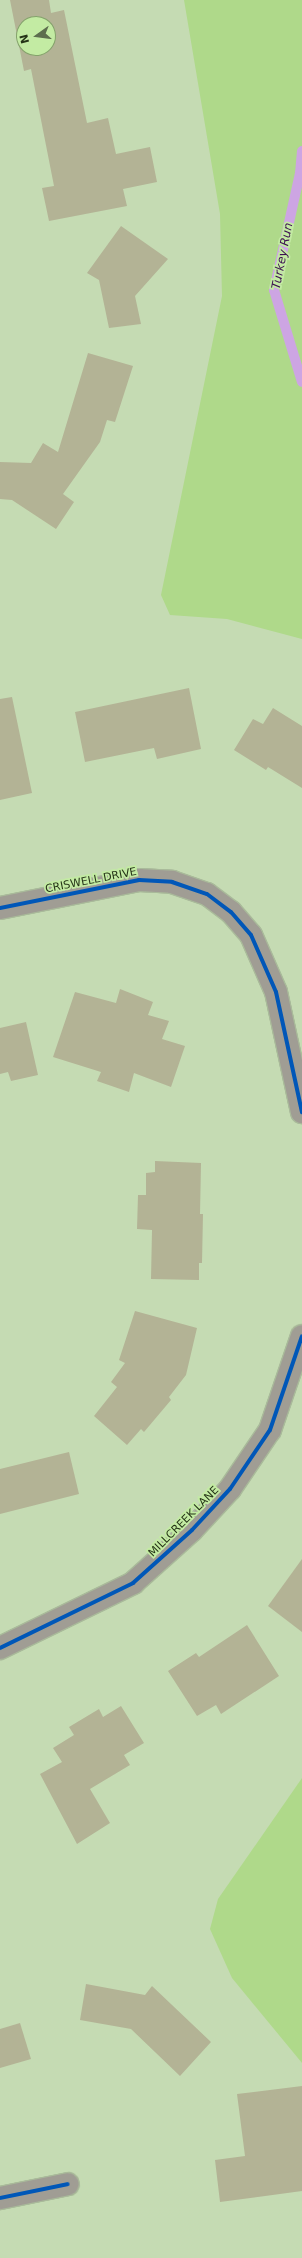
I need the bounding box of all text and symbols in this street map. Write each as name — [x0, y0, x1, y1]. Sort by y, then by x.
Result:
north arrow — [16, 16, 56, 56]
text: N — [17, 33, 32, 45]
water label: Turkey Run — [269, 222, 297, 290]
street label: CRISWELL DRIVE — [44, 866, 138, 896]
street label: MILLCREEK LANE — [146, 1484, 222, 1560]

